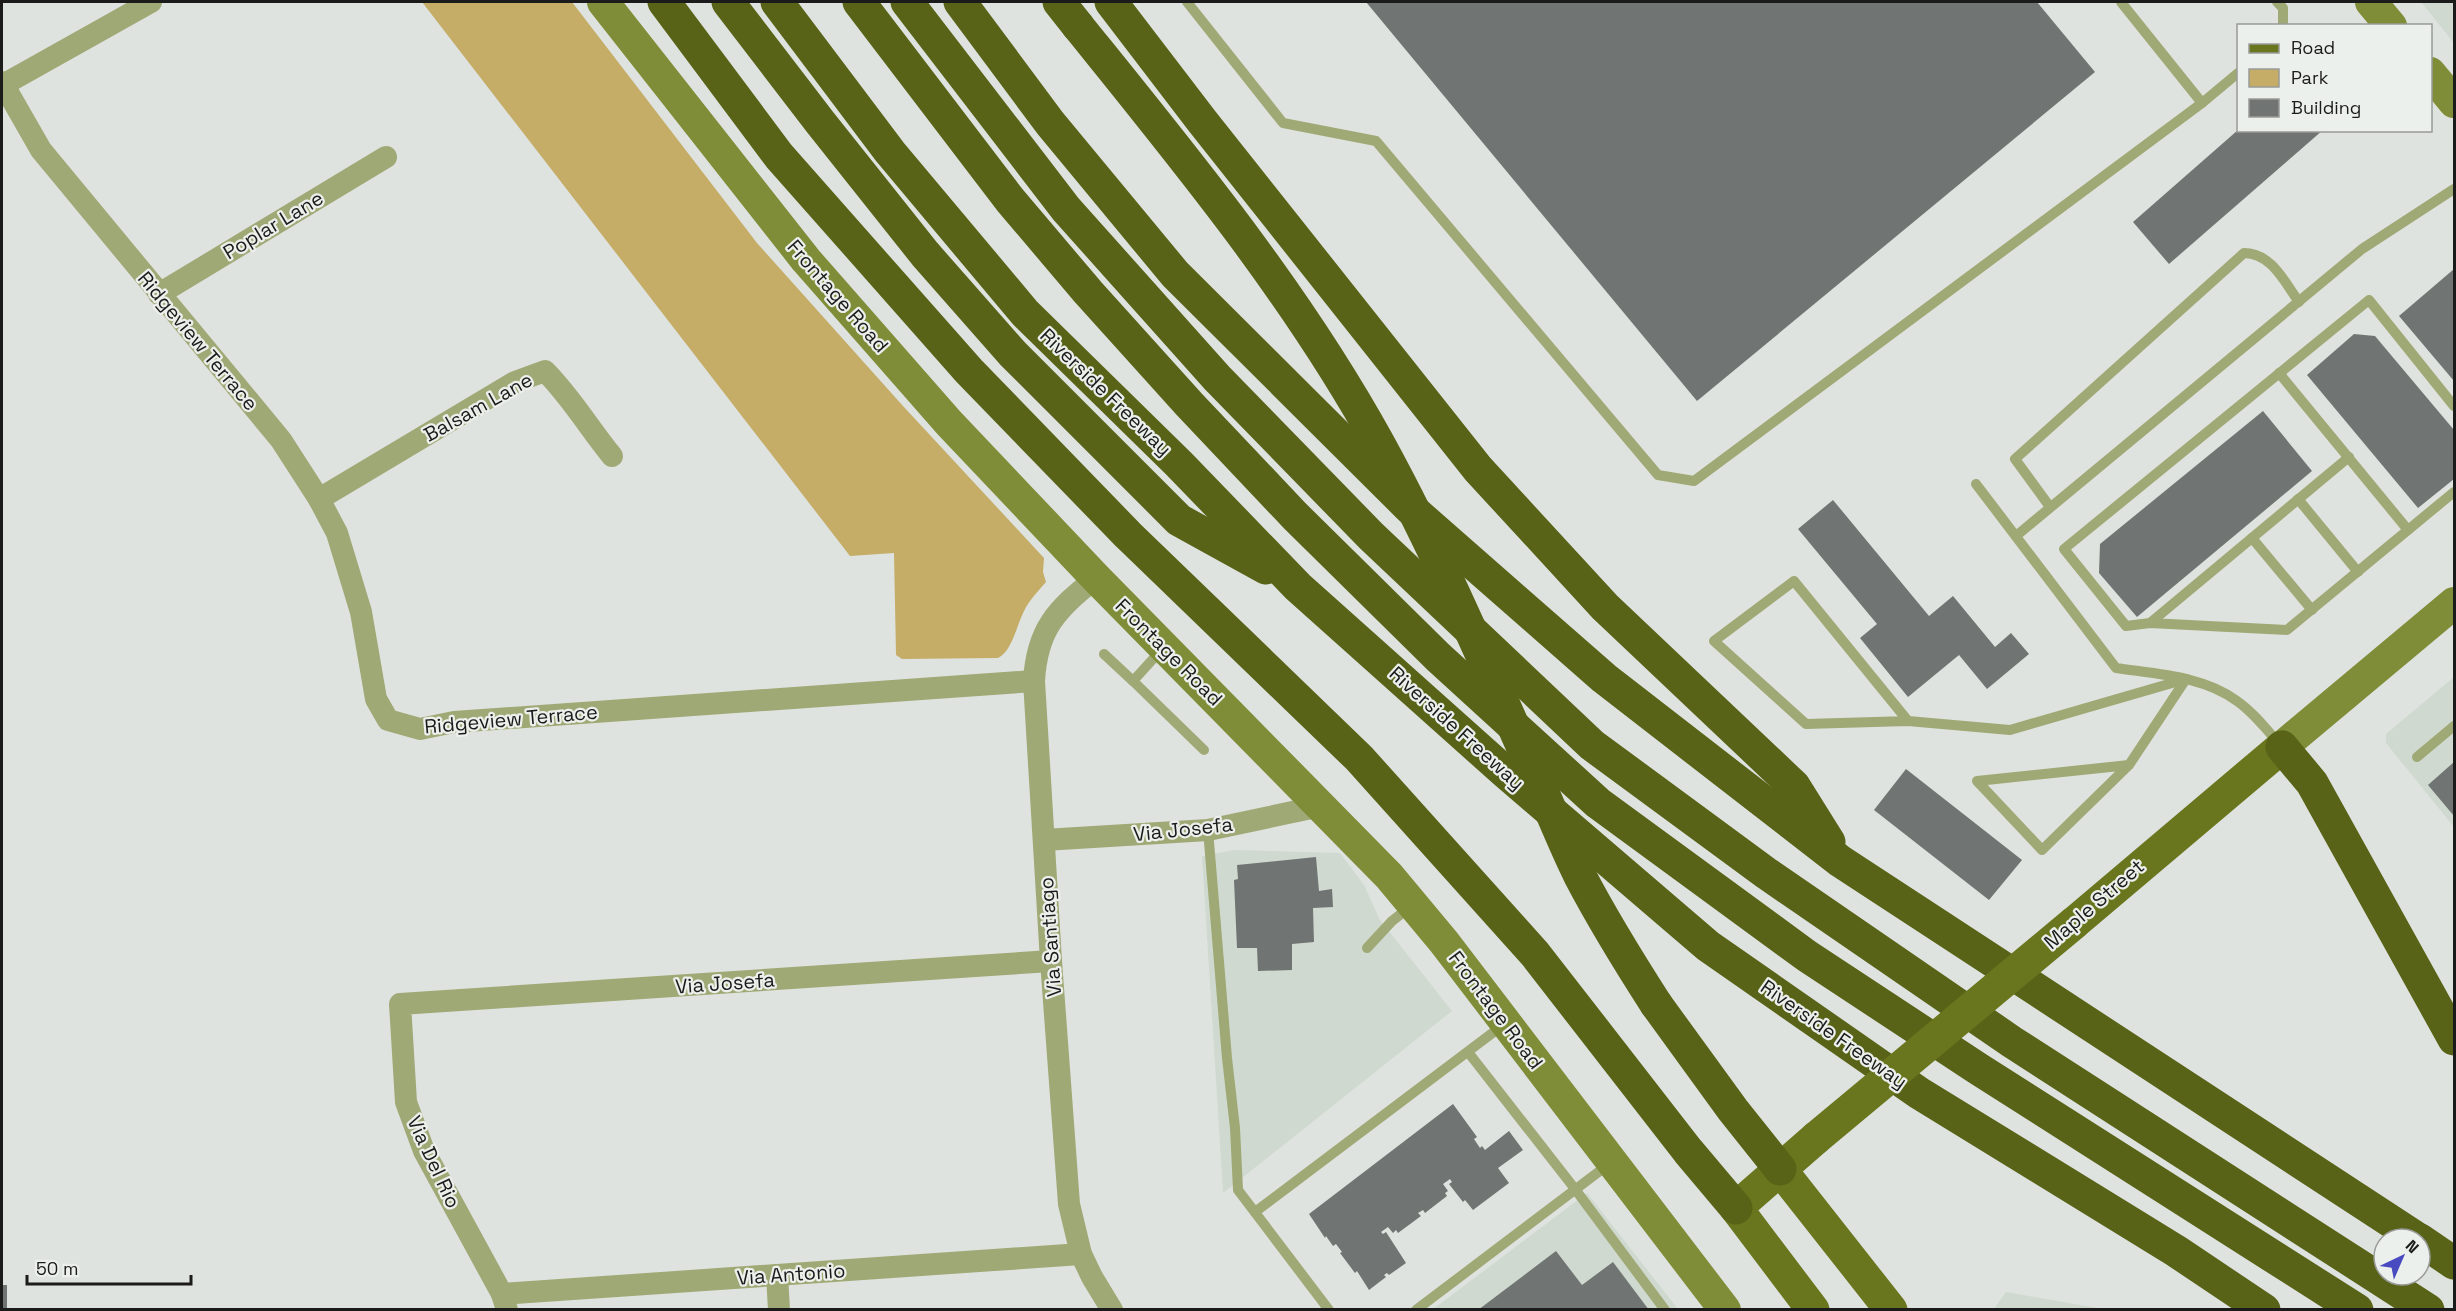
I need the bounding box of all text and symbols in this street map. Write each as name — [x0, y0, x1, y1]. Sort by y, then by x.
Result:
legend — [2237, 24, 2432, 132]
text: Road — [2291, 36, 2335, 59]
text: Park — [2291, 66, 2329, 89]
text: Building — [2291, 96, 2361, 119]
street label: Poplar Lane — [218, 185, 328, 265]
street label: Frontage Road — [782, 234, 894, 358]
street label: Ridgeview Terrace — [132, 266, 264, 416]
street label: Riverside Freeway — [1035, 322, 1177, 462]
street label: Balsam Lane — [419, 366, 537, 448]
street label: Frontage Road — [1110, 593, 1228, 711]
street label: Riverside Freeway — [1384, 660, 1530, 796]
street label: Ridgeview Terrace — [423, 698, 599, 740]
street label: Via Josefa — [1132, 811, 1234, 847]
street label: Maple Street — [2038, 853, 2150, 955]
street label: Via Santiago — [1033, 876, 1067, 998]
street label: Frontage Road — [1443, 946, 1549, 1074]
street label: Via Josefa — [674, 967, 776, 999]
street label: Riverside Freeway — [1756, 974, 1912, 1094]
street label: Via Del Rio — [401, 1112, 467, 1212]
north arrow — [2372, 1227, 2432, 1287]
text: N — [2401, 1235, 2423, 1258]
scale bar — [27, 1248, 190, 1286]
text: 50 m — [36, 1257, 78, 1280]
street label: Via Antonio — [736, 1257, 846, 1291]

